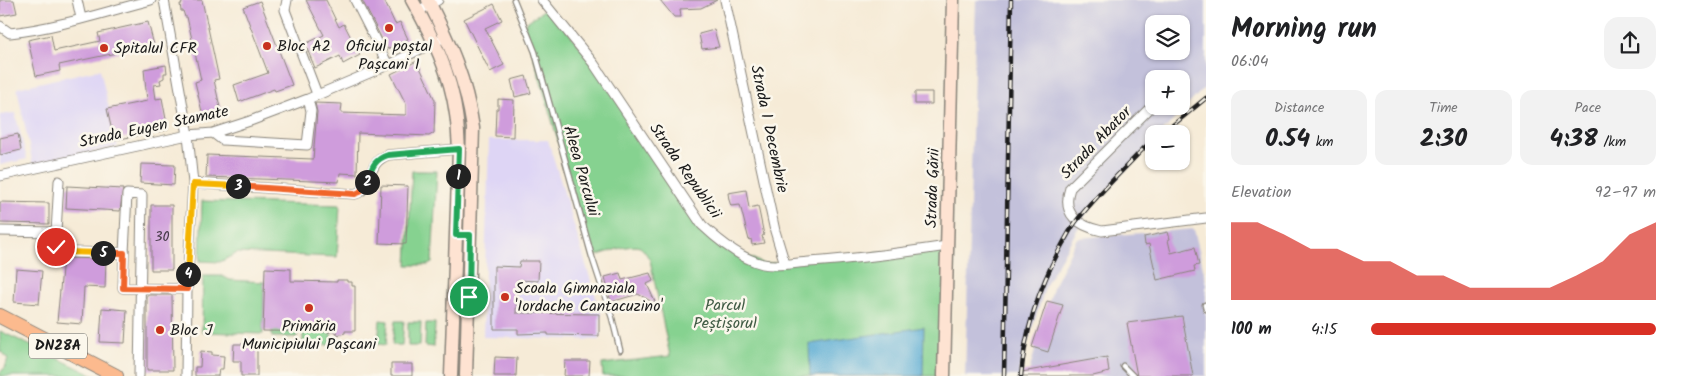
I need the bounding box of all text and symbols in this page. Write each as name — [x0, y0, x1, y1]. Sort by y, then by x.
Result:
text: Morning run — [1231, 7, 1377, 52]
map controls — [1145, 15, 1190, 170]
button: layers — [1145, 15, 1190, 60]
button: share — [1604, 17, 1656, 69]
marker: Oficiul poștal Pașcani 1 — [383, 22, 395, 34]
place label: Bloc A2 — [277, 34, 331, 59]
place label: Oficiul poștal Pașcani 1 — [346, 34, 432, 77]
place label: Spitalul CFR — [114, 36, 197, 61]
marker: Bloc A2 — [261, 40, 273, 52]
marker: Spitalul CFR — [98, 42, 110, 54]
text: 06:04 — [1231, 49, 1269, 74]
street label: Strada 1 Decembrie — [743, 63, 795, 195]
button: + — [1145, 70, 1190, 115]
text: Distance — [1274, 97, 1324, 119]
text: Time — [1429, 97, 1458, 119]
text: Pace — [1574, 97, 1601, 119]
street label: Strada Eugen Stamate — [77, 99, 231, 155]
street label: Strada Abator — [1054, 99, 1139, 185]
street label: Strada Republicii — [643, 118, 728, 225]
text: 0.54 — [1265, 119, 1310, 159]
text: 2:30 — [1420, 119, 1467, 159]
text: 4:38 — [1550, 119, 1598, 159]
street label: Aleea Parcului — [556, 123, 606, 221]
button: − — [1145, 125, 1190, 170]
text: km — [1310, 131, 1333, 153]
text: /km — [1598, 131, 1626, 153]
street label: Strada Gării — [919, 147, 947, 228]
pin: 1 — [446, 164, 470, 188]
text: 1 — [456, 165, 461, 187]
pin: 2 — [354, 170, 380, 194]
text: 2 — [363, 171, 372, 193]
pin: 3 — [226, 174, 250, 198]
text: 3 — [235, 175, 242, 197]
text: Elevation — [1231, 180, 1292, 205]
text: 92–97 m — [1595, 180, 1656, 205]
pin — [35, 226, 77, 268]
house number: 30 — [155, 226, 170, 248]
icon: check — [42, 233, 70, 261]
pin: 5 — [90, 240, 116, 266]
text: 5 — [100, 242, 107, 264]
pin: 4 — [176, 262, 200, 286]
text: 4 — [185, 263, 192, 285]
pin — [448, 276, 490, 318]
place label: Scoala Gimnaziala 'Iordache Cantacuzino' — [515, 276, 663, 319]
icon: arrive — [455, 283, 483, 311]
marker: Scoala Gimnaziala 'Iordache Cantacuzino' — [499, 291, 511, 303]
park label: Parcul Peștișorul — [693, 293, 757, 336]
marker: Primăria Municipiului Pașcani — [303, 302, 315, 314]
place label: Primăria Municipiului Pașcani — [242, 314, 377, 357]
text: 100 m — [1231, 317, 1272, 342]
text: 4:15 — [1311, 317, 1337, 342]
place label: Bloc J — [170, 318, 213, 343]
marker: Bloc J — [154, 324, 166, 336]
road number: DN28A — [29, 334, 87, 358]

